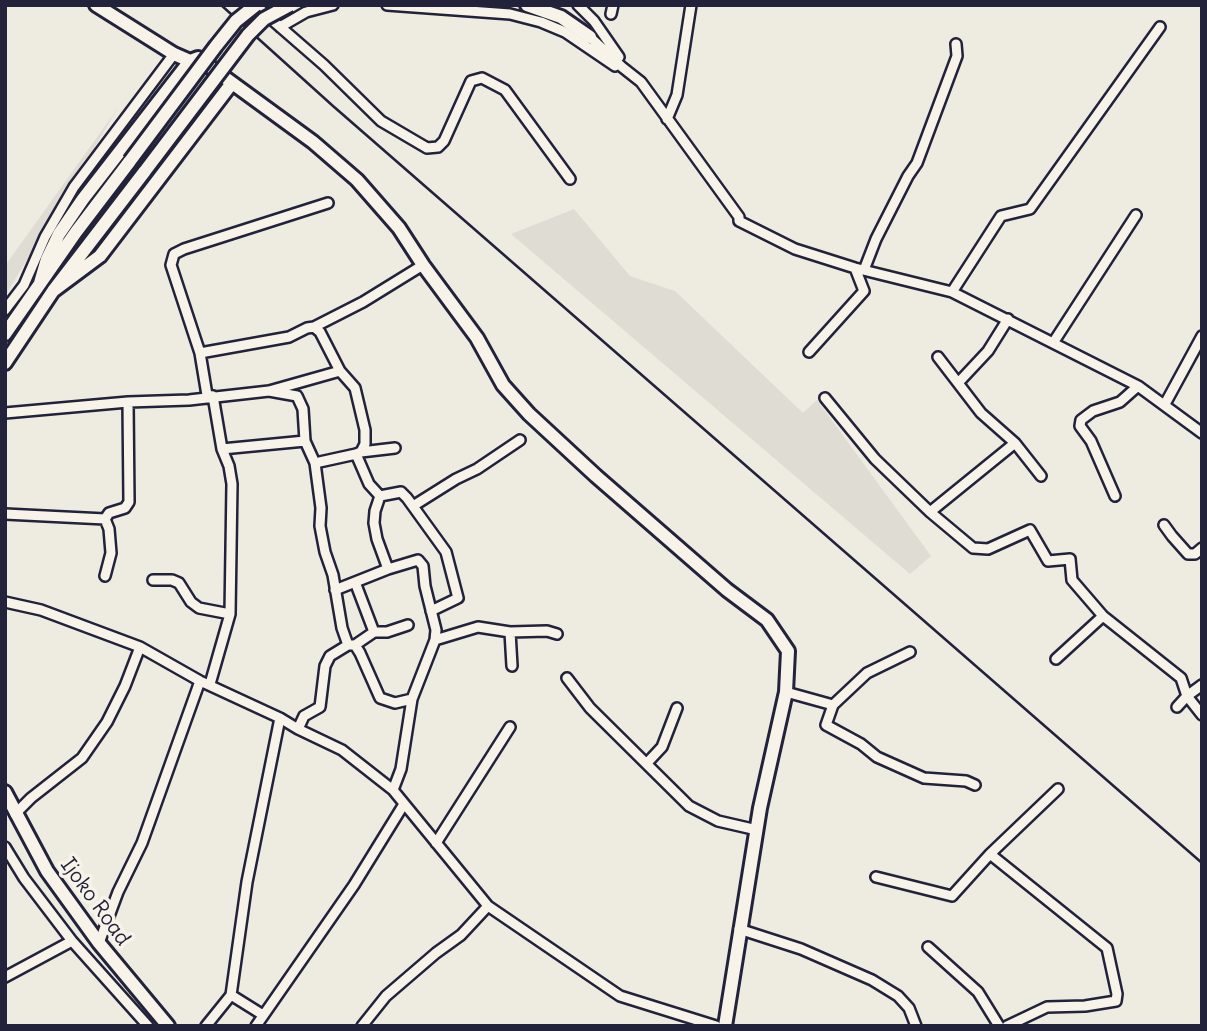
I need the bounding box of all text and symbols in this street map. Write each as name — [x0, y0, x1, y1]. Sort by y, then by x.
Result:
street label: Ijoko Road — [55, 853, 135, 951]

